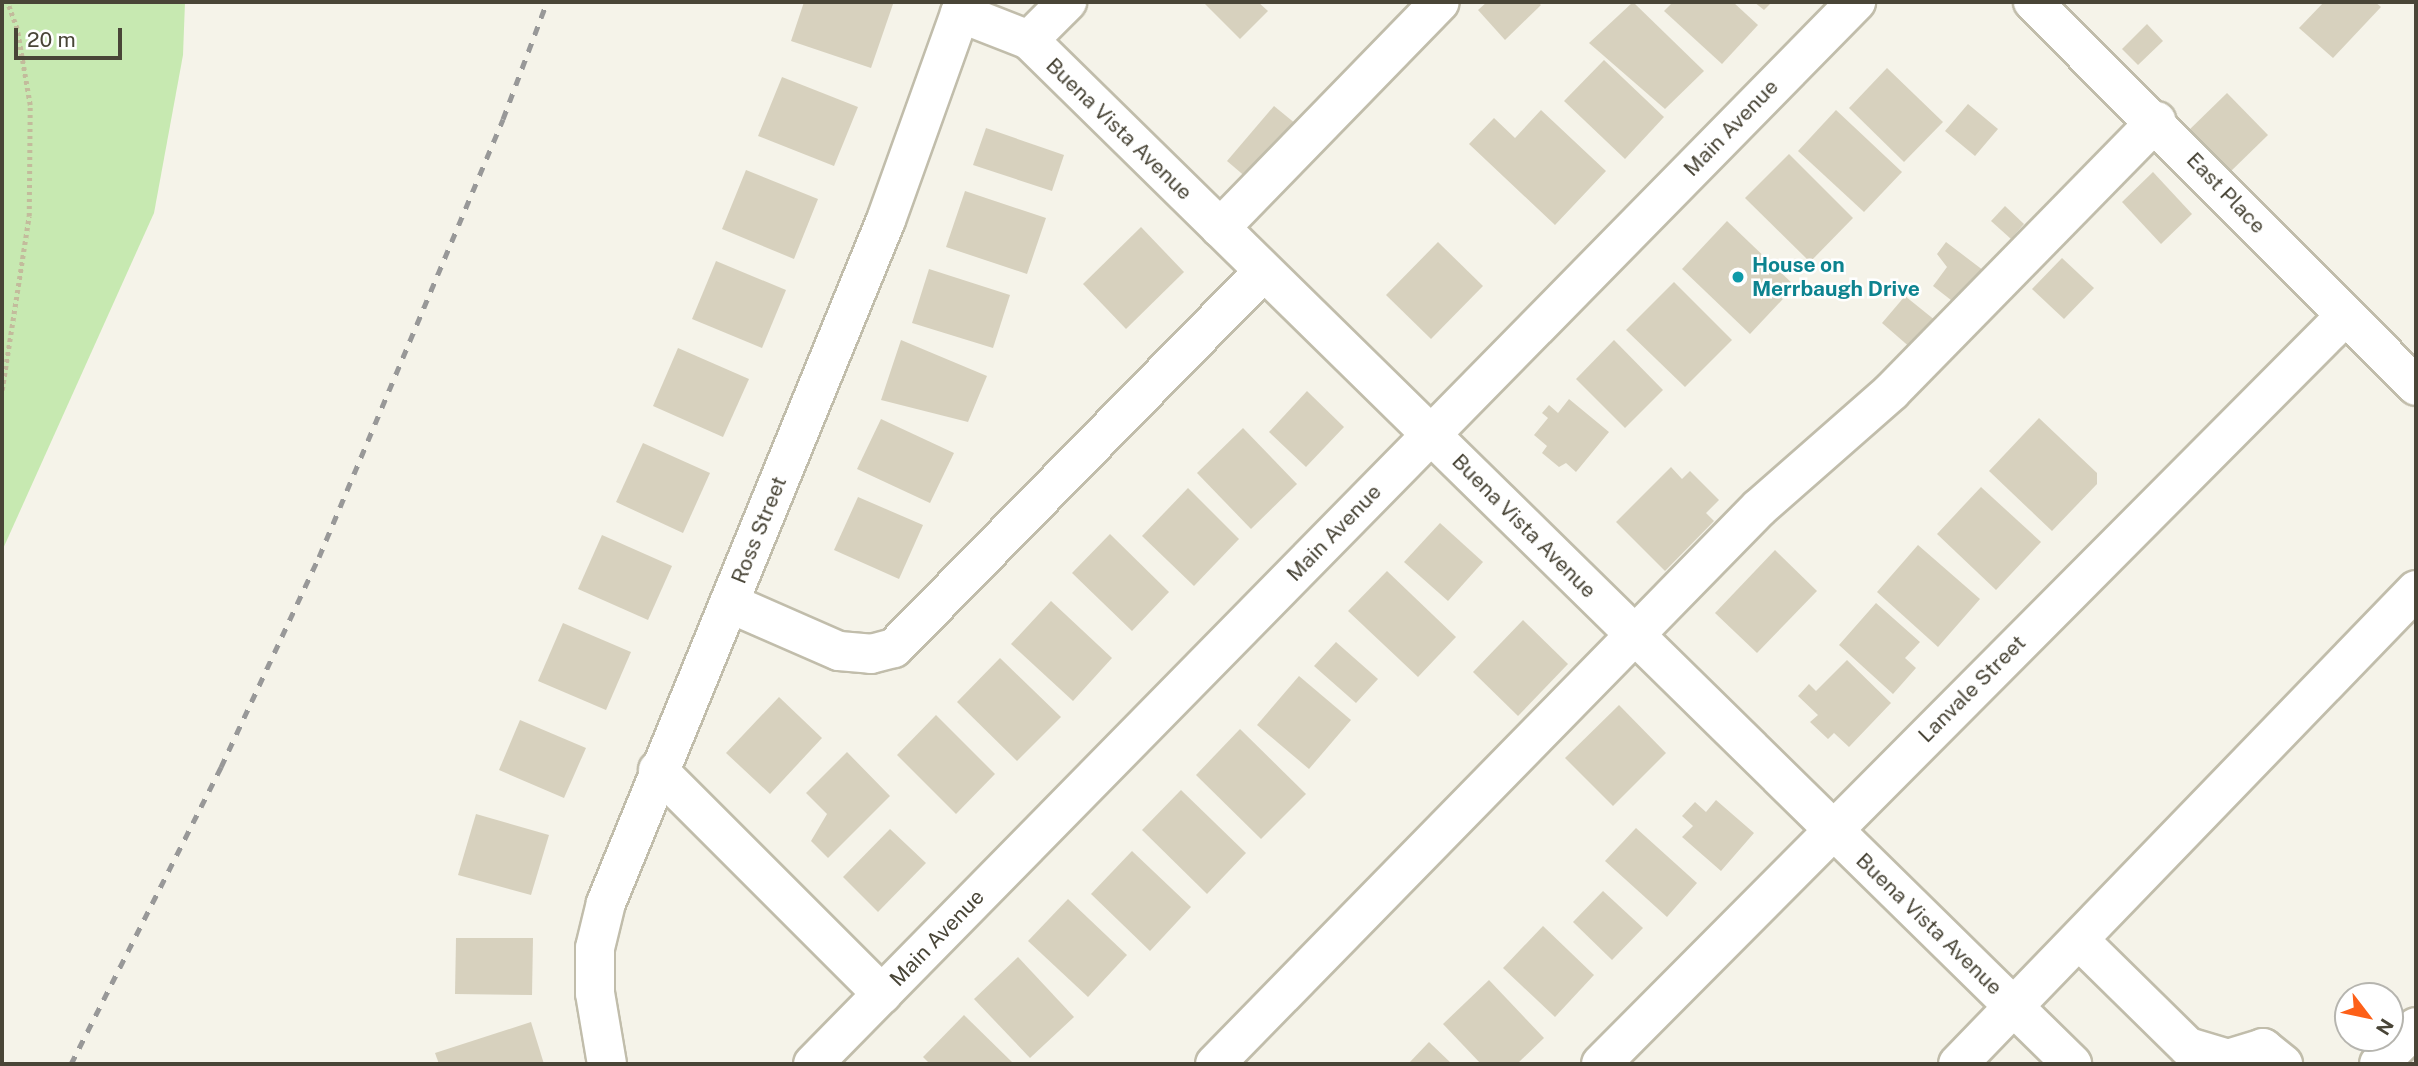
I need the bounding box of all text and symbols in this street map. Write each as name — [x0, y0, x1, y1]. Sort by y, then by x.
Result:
scale bar — [18, 14, 126, 58]
text: 20 m — [27, 27, 76, 52]
street label: Buena Vista Avenue — [1041, 53, 1197, 205]
street label: Main Avenue — [1679, 74, 1783, 182]
street label: East Place — [2181, 147, 2271, 239]
place label: House on Merrbaugh Drive — [1752, 252, 1920, 302]
marker: House on Merrbaugh Drive — [1730, 269, 1746, 285]
street label: Buena Vista Avenue — [1447, 449, 1601, 603]
street label: Ross Street — [726, 473, 792, 587]
street label: Main Avenue — [1282, 479, 1386, 587]
street label: Lanvale Street — [1913, 630, 2031, 748]
street label: Buena Vista Avenue — [1851, 848, 2007, 1000]
street label: Main Avenue — [885, 884, 989, 992]
north arrow — [2334, 982, 2404, 1052]
text: N — [2372, 1015, 2398, 1039]

